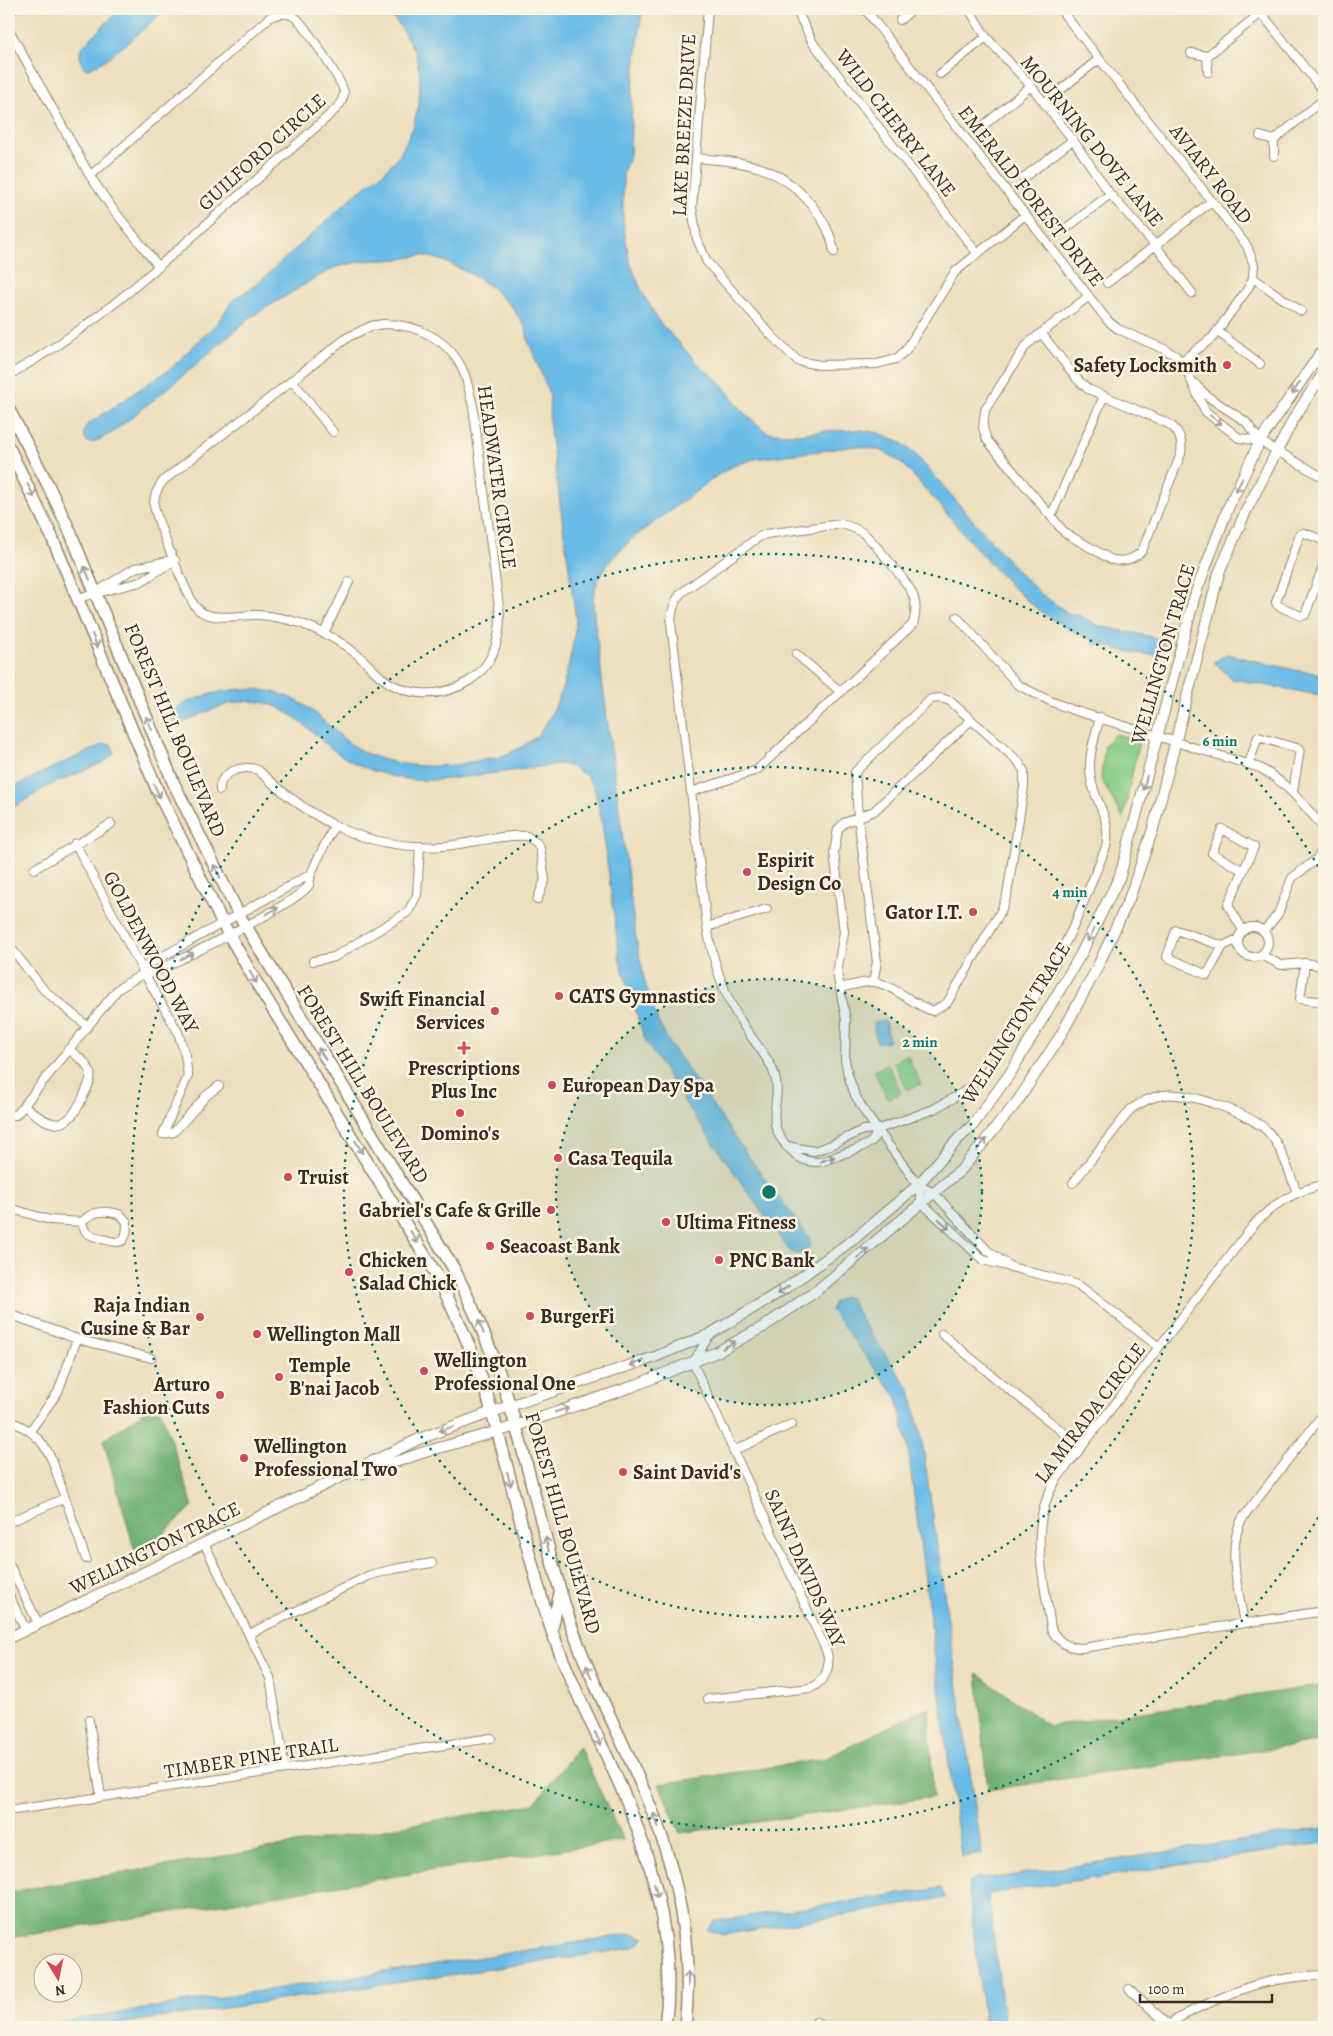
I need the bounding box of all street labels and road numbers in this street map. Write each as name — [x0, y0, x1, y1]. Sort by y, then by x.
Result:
street label: LAKE BREEZE DRIVE — [666, 33, 702, 217]
street label: WILD CHERRY LANE — [829, 43, 962, 203]
street label: MOURNING DOVE LANE — [1014, 50, 1170, 232]
street label: GUILFORD CIRCLE — [192, 87, 332, 217]
street label: EMERALD FOREST DRIVE — [952, 100, 1110, 292]
street label: AVIARY ROAD — [1163, 118, 1259, 230]
street label: HEADWATER CIRCLE — [471, 383, 523, 571]
street label: WELLINGTON TRACE — [1124, 561, 1202, 748]
street label: FOREST HILL BOULEVARD — [118, 619, 232, 841]
street label: GOLDENWOOD WAY — [97, 866, 206, 1039]
street label: WELLINGTON TRACE — [955, 937, 1077, 1110]
street label: FOREST HILL BOULEVARD — [291, 979, 435, 1189]
street label: LA MIRADA CIRCLE — [1028, 1337, 1152, 1489]
street label: FOREST HILL BOULEVARD — [518, 1409, 608, 1637]
street label: SAINT DAVIDS WAY — [758, 1485, 853, 1653]
street label: WELLINGTON TRACE — [64, 1495, 245, 1601]
street label: TIMBER PINE TRAIL — [162, 1731, 341, 1785]

